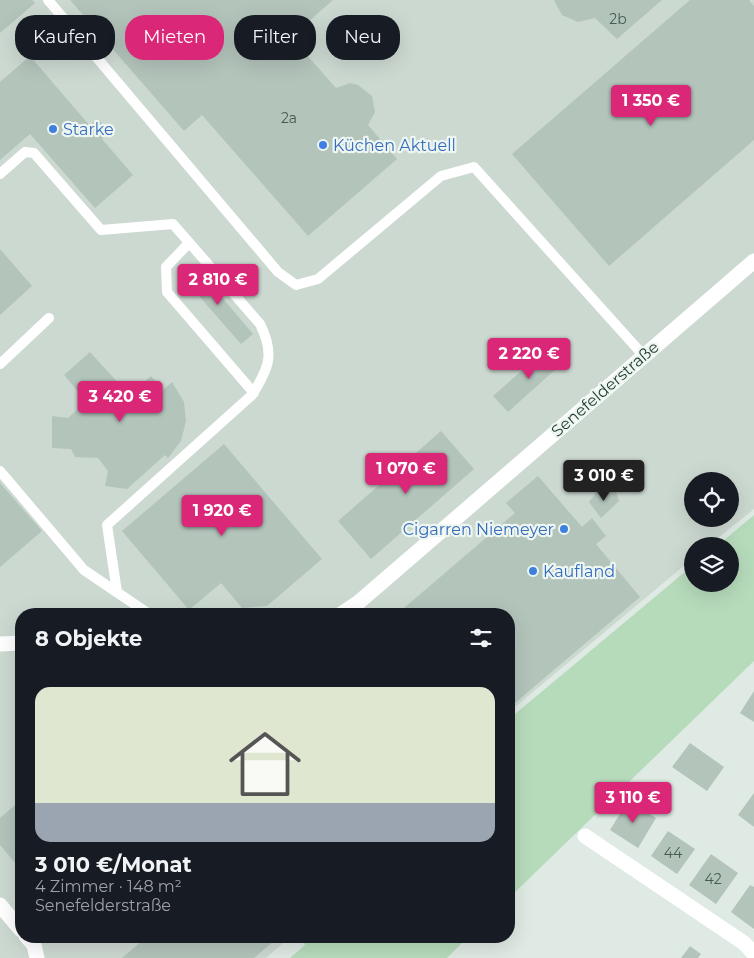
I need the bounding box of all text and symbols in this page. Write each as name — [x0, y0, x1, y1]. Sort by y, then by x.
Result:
house number: 2b — [609, 10, 627, 28]
chip: Kaufen — [15, 15, 115, 60]
chip: Mieten — [125, 15, 224, 60]
chip: Filter — [234, 15, 316, 60]
chip: Neu — [326, 15, 400, 60]
pin: 1 350 € — [605, 84, 697, 127]
text: 1 350 € — [622, 91, 680, 110]
house number: 2a — [281, 109, 297, 127]
place label: Starke — [63, 120, 114, 139]
marker: Starke — [47, 123, 59, 135]
place label: Küchen Aktuell — [333, 136, 456, 155]
marker: Küchen Aktuell — [317, 139, 329, 151]
pin: 2 810 € — [172, 264, 264, 306]
text: 2 810 € — [188, 270, 248, 289]
street label: Senefelderstraße — [547, 337, 663, 441]
pin: 2 220 € — [483, 338, 575, 380]
text: 2 220 € — [498, 344, 560, 363]
pin: 3 420 € — [74, 380, 166, 423]
text: 3 420 € — [89, 387, 151, 406]
pin: 1 070 € — [360, 452, 452, 495]
text: 1 070 € — [376, 459, 436, 478]
pin: 3 010 € — [558, 460, 650, 502]
text: 3 010 € — [574, 466, 634, 485]
map controls — [684, 472, 739, 592]
button: locate — [684, 472, 739, 527]
pin: 1 920 € — [176, 494, 268, 537]
text: 1 920 € — [193, 501, 251, 520]
place label: Cigarren Niemeyer — [403, 520, 554, 539]
marker: Cigarren Niemeyer — [558, 523, 570, 535]
button: layers — [684, 537, 739, 592]
place label: Kaufland — [543, 562, 615, 581]
marker: Kaufland — [527, 565, 539, 577]
icon: filters — [467, 624, 495, 652]
text: 8 Objekte — [35, 626, 142, 651]
icon: home — [220, 719, 310, 809]
pin: 3 110 € — [587, 782, 679, 824]
text: 3 110 € — [606, 788, 660, 807]
house number: 44 — [664, 844, 683, 862]
text: 3 010 €/Monat — [35, 852, 192, 877]
house number: 42 — [704, 870, 722, 888]
text: 4 Zimmer · 148 m² — [35, 877, 182, 896]
text: Senefelderstraße — [35, 896, 171, 915]

